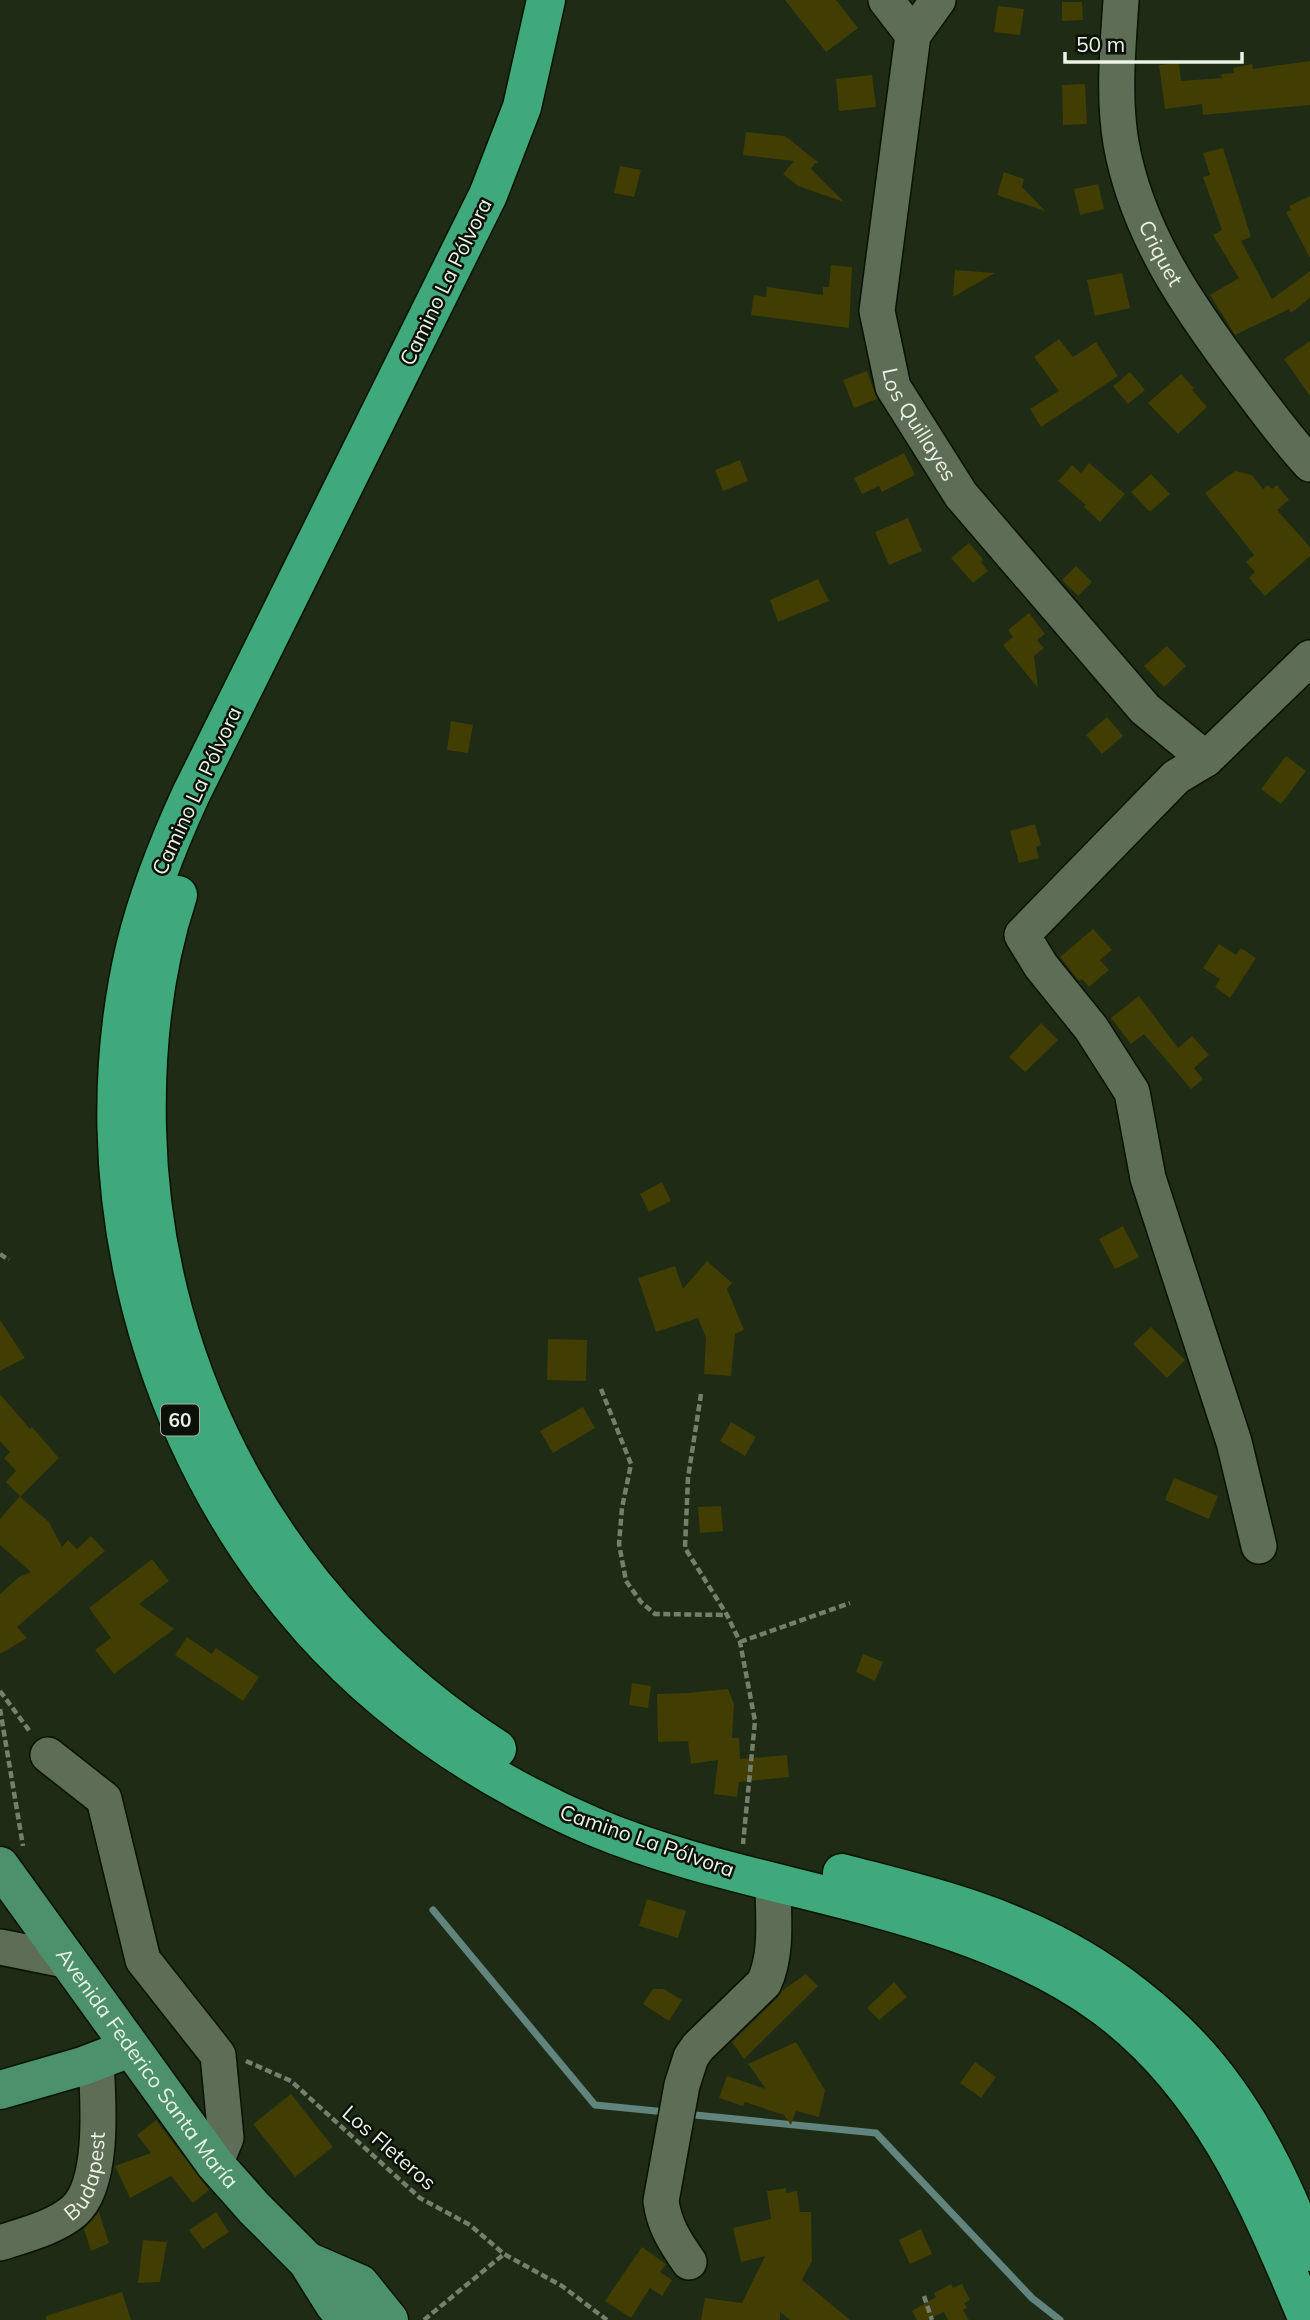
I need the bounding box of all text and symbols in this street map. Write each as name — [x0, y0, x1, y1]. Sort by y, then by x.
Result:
scale bar — [1065, 21, 1242, 65]
text: 50 m — [1076, 31, 1125, 57]
street label: Camino La Pólvora — [393, 194, 497, 369]
street label: Criquet — [1134, 216, 1189, 290]
street label: Los Quillayes — [877, 366, 963, 486]
street label: Camino La Pólvora — [146, 702, 246, 879]
road number: 60 — [161, 1404, 199, 1436]
street label: Camino La Pólvora — [557, 1798, 738, 1882]
street label: Avenida Federico Santa María — [51, 1942, 244, 2193]
street label: Los Fleteros — [337, 2099, 442, 2195]
street label: Budapest — [58, 2131, 110, 2226]

